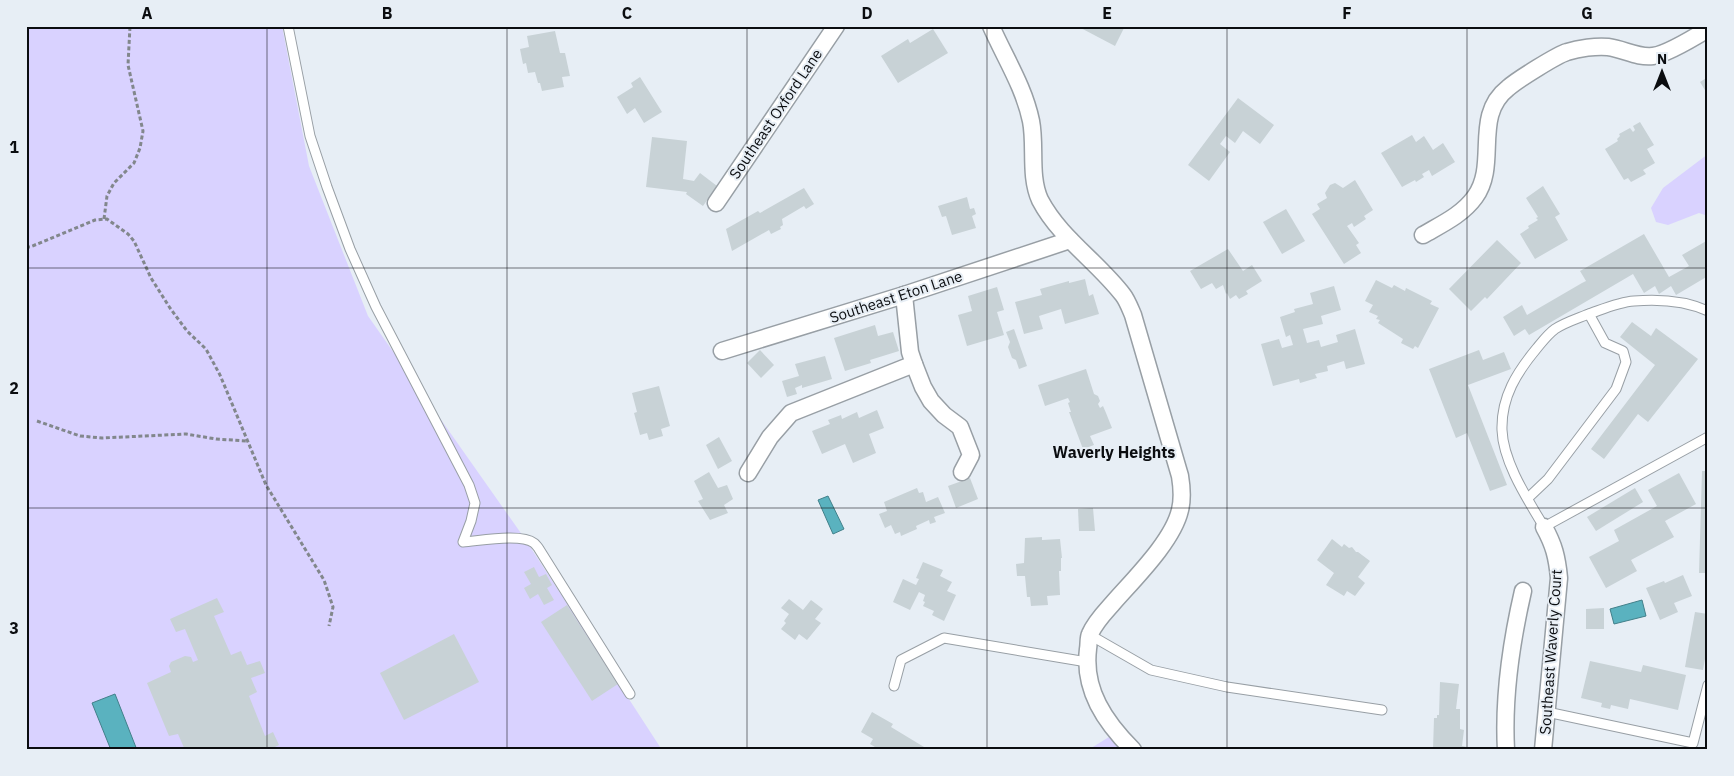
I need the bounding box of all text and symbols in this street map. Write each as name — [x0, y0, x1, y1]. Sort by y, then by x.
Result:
text: A — [142, 3, 153, 23]
text: B — [382, 3, 393, 23]
text: C — [622, 3, 632, 23]
text: D — [861, 3, 873, 23]
text: E — [1102, 3, 1112, 23]
text: F — [1342, 3, 1352, 23]
text: G — [1581, 3, 1593, 23]
street label: Southeast Oxford Lane — [725, 45, 826, 182]
north arrow — [1636, 48, 1686, 98]
text: N — [1657, 50, 1667, 68]
text: 1 — [9, 137, 19, 157]
street label: Southeast Eton Lane — [827, 266, 965, 327]
text: 2 — [9, 378, 19, 398]
district label: Waverly Heights — [1053, 442, 1175, 462]
street label: Southeast Waverly Court — [1535, 569, 1566, 735]
text: 3 — [9, 618, 19, 638]

